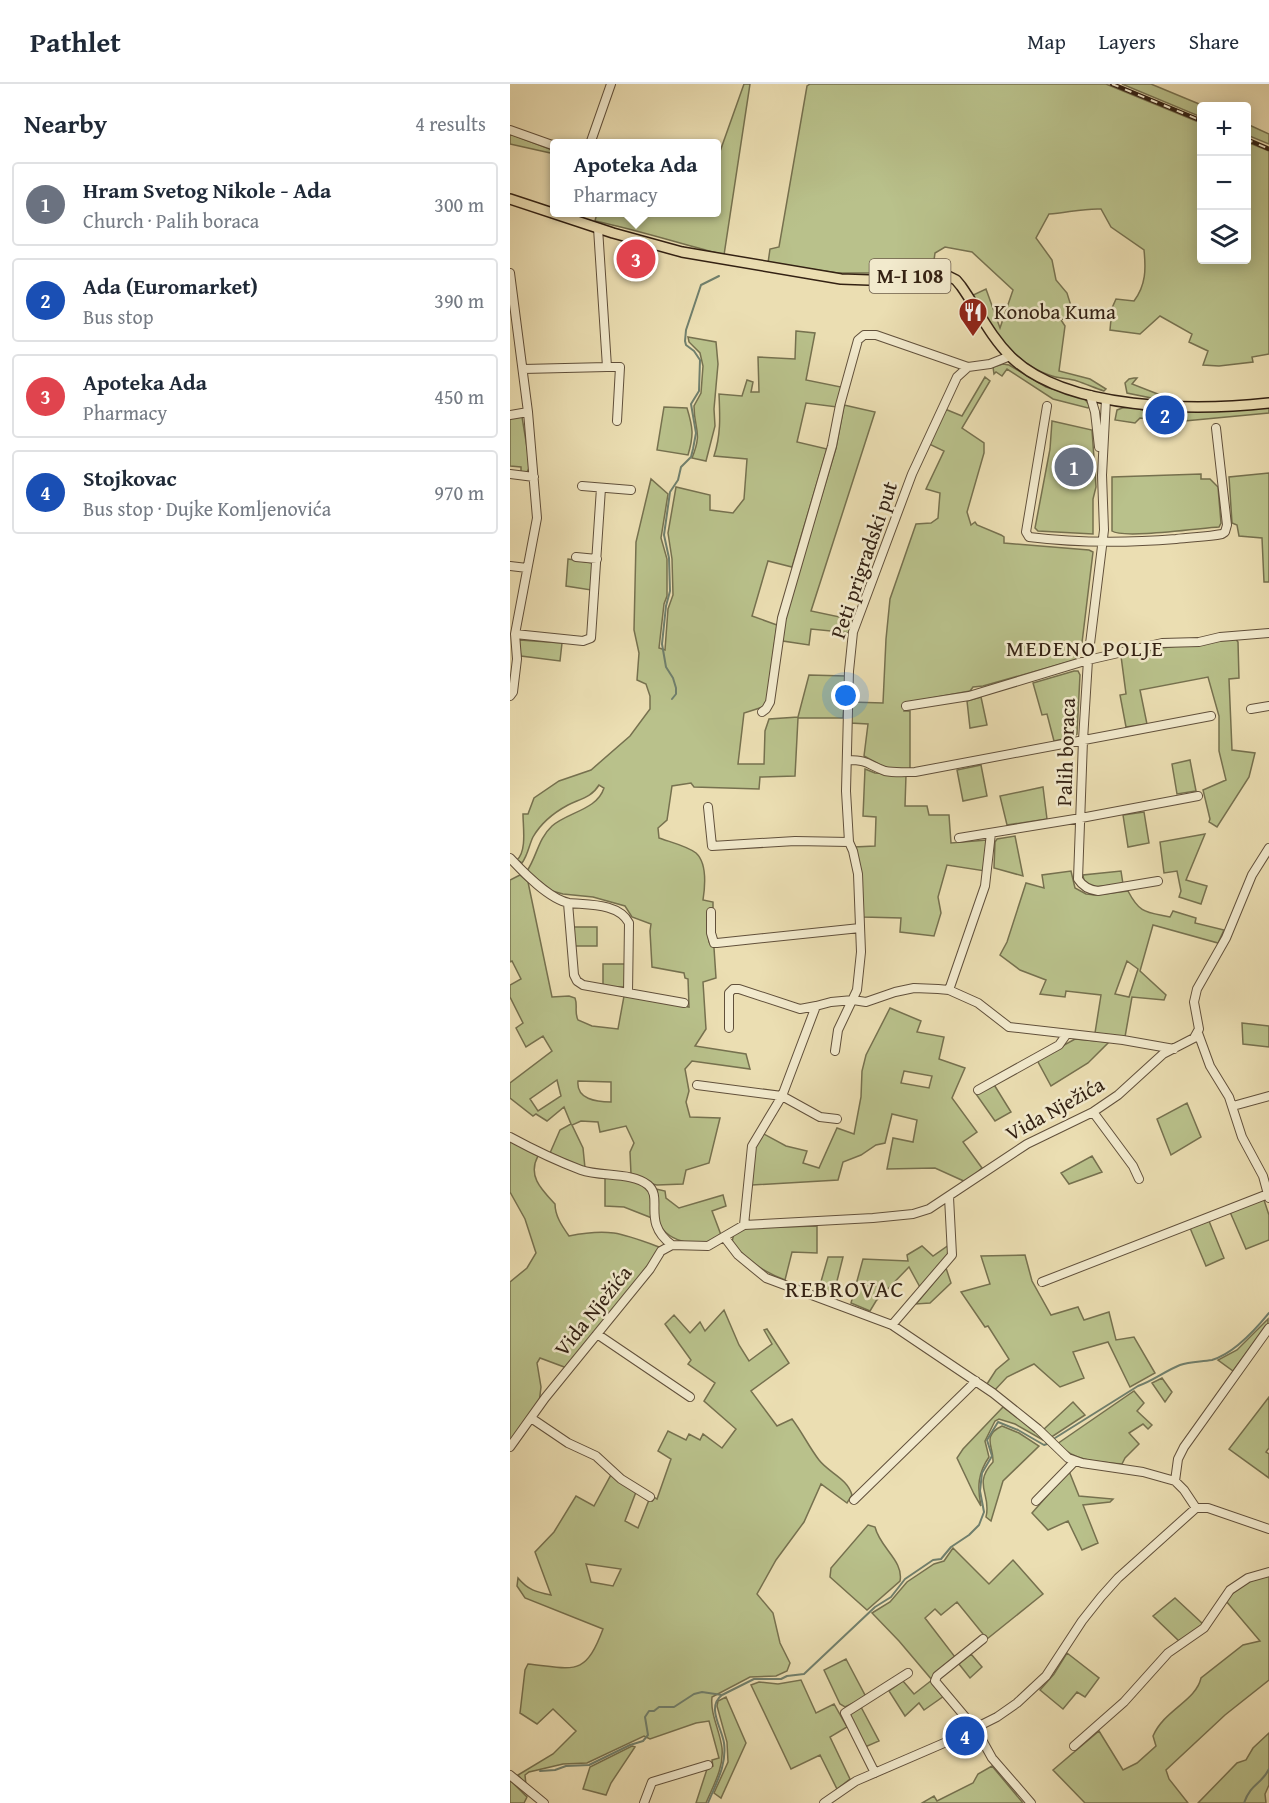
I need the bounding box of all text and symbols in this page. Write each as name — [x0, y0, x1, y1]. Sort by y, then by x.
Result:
text: Pathlet — [30, 21, 121, 62]
text: Map — [1027, 26, 1066, 57]
text: Layers — [1099, 26, 1156, 57]
text: Share — [1189, 26, 1239, 57]
map controls — [1197, 102, 1251, 264]
button: + — [1197, 102, 1251, 156]
text: Nearby — [24, 104, 107, 143]
text: 4 results — [415, 109, 486, 138]
popup — [550, 139, 721, 217]
text: Apoteka Ada — [573, 148, 698, 180]
button: − — [1197, 156, 1251, 210]
text: Hram Svetog Nikole - Ada — [83, 174, 331, 206]
text: Pharmacy — [573, 180, 658, 209]
text: 1 — [40, 190, 51, 219]
text: 300 m — [434, 190, 484, 219]
text: Church · Palih boraca — [83, 206, 259, 235]
button: layers — [1197, 210, 1251, 264]
pin: 3 — [616, 236, 656, 282]
road number: M-I 108 — [870, 259, 950, 293]
text: Ada (Euromarket) — [83, 270, 258, 302]
text: 2 — [40, 286, 51, 315]
text: 390 m — [434, 286, 484, 315]
restaurant icon: Konoba Kuma — [957, 296, 989, 338]
place label: Konoba Kuma — [994, 296, 1116, 327]
text: Bus stop — [83, 302, 154, 331]
text: Apoteka Ada — [83, 366, 207, 398]
text: 3 — [40, 382, 51, 411]
text: 450 m — [434, 382, 484, 411]
pin: 2 — [1146, 392, 1184, 438]
text: Pharmacy — [83, 398, 167, 427]
pin: 1 — [1054, 444, 1094, 490]
text: Stojkovac — [83, 462, 177, 494]
street label: Peti prigradski put — [822, 476, 905, 643]
text: 4 — [40, 478, 51, 507]
text: 970 m — [434, 478, 484, 507]
text: Bus stop · Dujke Komljenovića — [83, 494, 331, 523]
district label: MEDENO POLJE — [1006, 632, 1164, 664]
your location — [831, 681, 860, 710]
street label: Palih boraca — [1048, 697, 1083, 807]
street label: Vida Nježića — [1000, 1069, 1110, 1149]
street label: Vida Nježića — [546, 1259, 639, 1363]
district label: REBROVAC — [785, 1271, 905, 1306]
pin: 4 — [946, 1714, 984, 1758]

